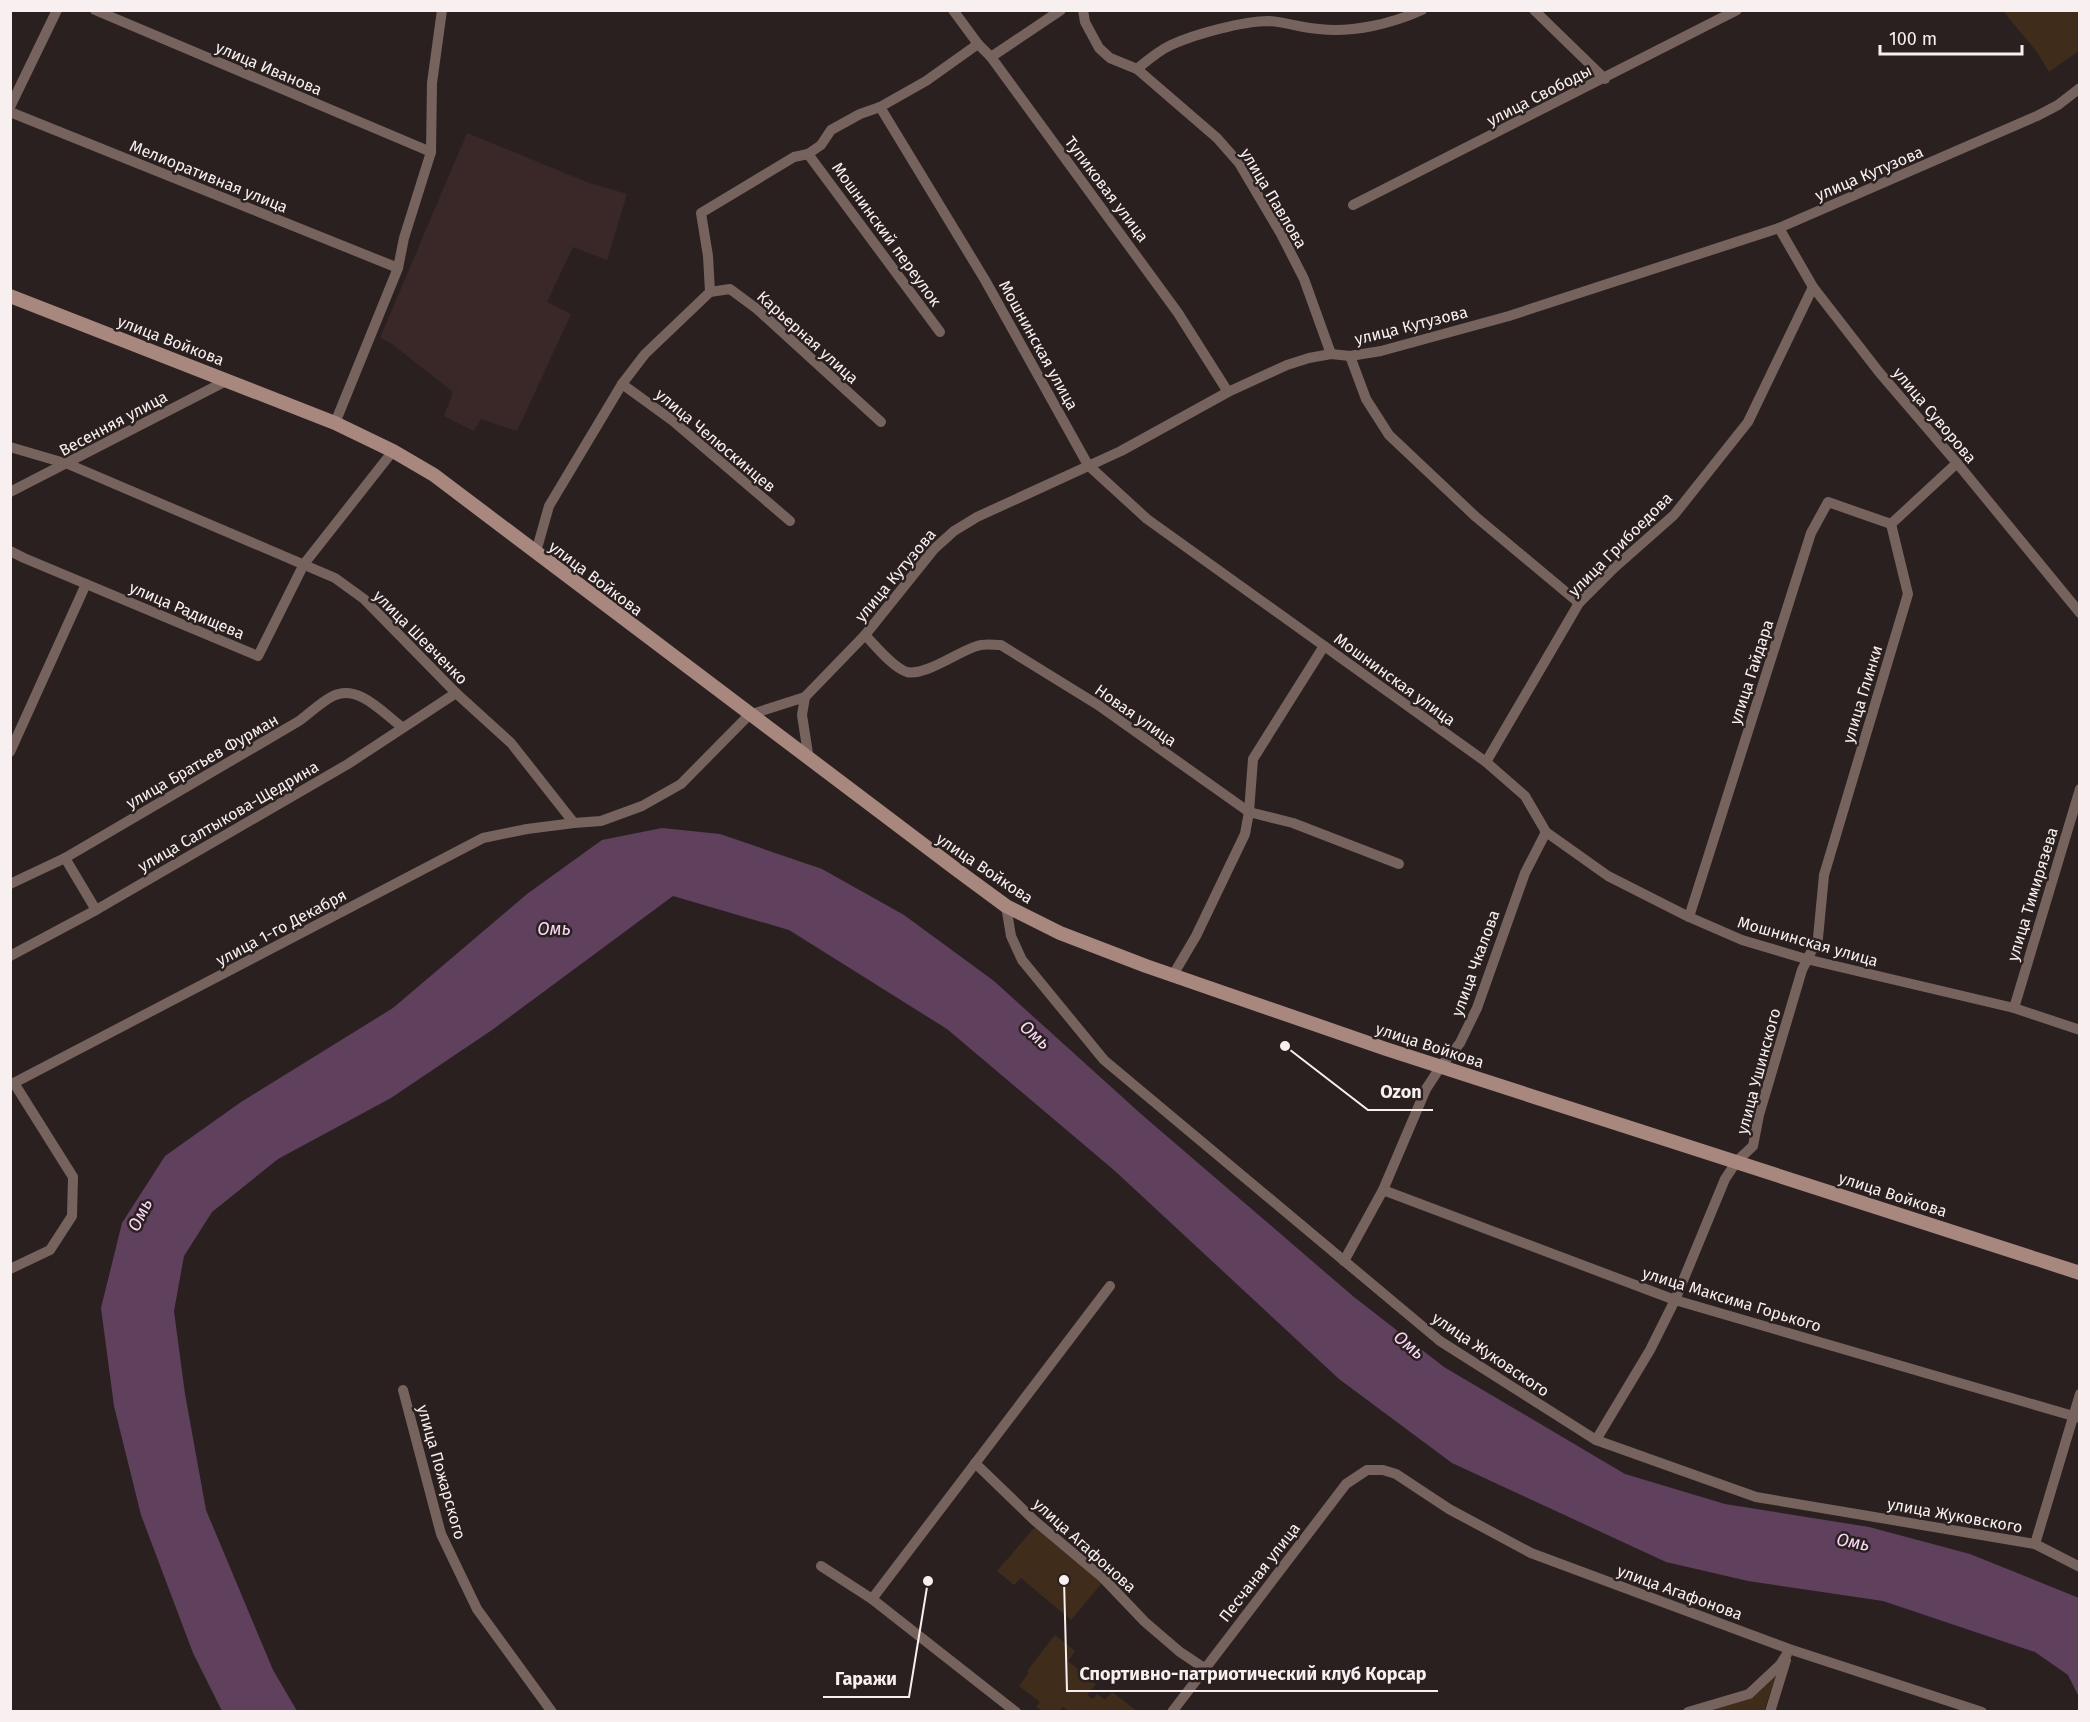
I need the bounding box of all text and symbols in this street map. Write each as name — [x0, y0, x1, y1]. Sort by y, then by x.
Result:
scale bar — [1880, 18, 2022, 56]
text: 100 m — [1889, 28, 1937, 50]
street label: улица Иванова — [213, 37, 325, 99]
street label: улица Свободы — [1484, 61, 1595, 130]
street label: Тупиковая улица — [1061, 133, 1152, 246]
street label: Мелиоративная улица — [127, 136, 291, 217]
street label: улица Кутузова — [1812, 142, 1926, 205]
street label: улица Павлова — [1236, 145, 1311, 252]
street label: Мошнинский переулок — [828, 159, 946, 311]
street label: Мошнинская улица — [995, 277, 1082, 413]
street label: Карьерная улица — [753, 287, 862, 388]
street label: улица Кутузова — [1353, 302, 1470, 349]
street label: улица Войкова — [115, 311, 227, 370]
street label: улица Суворова — [1889, 363, 1980, 467]
street label: улица Челюскинцев — [652, 385, 780, 496]
street label: Весенняя улица — [56, 387, 171, 460]
street label: улица Грибоедова — [1564, 488, 1676, 600]
street label: улица Кутузова — [851, 525, 940, 626]
street label: улица Войкова — [545, 537, 646, 620]
street label: улица Радищева — [126, 578, 247, 643]
street label: улица Шевченко — [370, 586, 472, 688]
street label: улица Гайдара — [1726, 617, 1777, 727]
street label: Мошнинская улица — [1330, 629, 1459, 730]
street label: улица Глинки — [1839, 643, 1886, 745]
street label: Новая улица — [1091, 680, 1180, 751]
street label: улица Братьев Фурман — [123, 710, 282, 813]
street label: улица Салтыкова-Щедрина — [135, 757, 322, 876]
street label: улица Тимирязева — [2003, 825, 2062, 963]
street label: улица Войкова — [933, 829, 1037, 908]
street label: улица 1-го Декабря — [213, 885, 350, 970]
street label: улица Чкалова — [1447, 908, 1503, 1019]
street label: Мошнинская улица — [1735, 912, 1880, 971]
water label: Омь — [537, 918, 571, 940]
street label: улица Ушинского — [1733, 1006, 1784, 1136]
water label: Омь — [1015, 1016, 1055, 1054]
street label: улица Войкова — [1373, 1019, 1486, 1072]
callout: Ozon — [1368, 1074, 1433, 1110]
text: Ozon — [1380, 1081, 1422, 1103]
street label: улица Войкова — [1836, 1168, 1949, 1221]
water label: Омь — [123, 1195, 157, 1235]
street label: улица Максима Горького — [1640, 1263, 1824, 1336]
street label: улица Жуковского — [1429, 1308, 1553, 1401]
water label: Омь — [1389, 1326, 1429, 1364]
street label: улица Пожарского — [413, 1403, 470, 1542]
street label: улица Агафонова — [1029, 1494, 1140, 1596]
street label: улица Жуковского — [1886, 1494, 2024, 1537]
street label: Песчаная улица — [1215, 1519, 1304, 1626]
water label: Омь — [1834, 1528, 1872, 1556]
street label: улица Агафонова — [1615, 1561, 1745, 1624]
callout: Спортивно-патриотический клуб Корсар — [1067, 1655, 1438, 1691]
callout: Гаражи — [823, 1661, 909, 1697]
text: Спортивно-патриотический клуб Корсар — [1079, 1663, 1427, 1685]
text: Гаражи — [835, 1668, 897, 1690]

